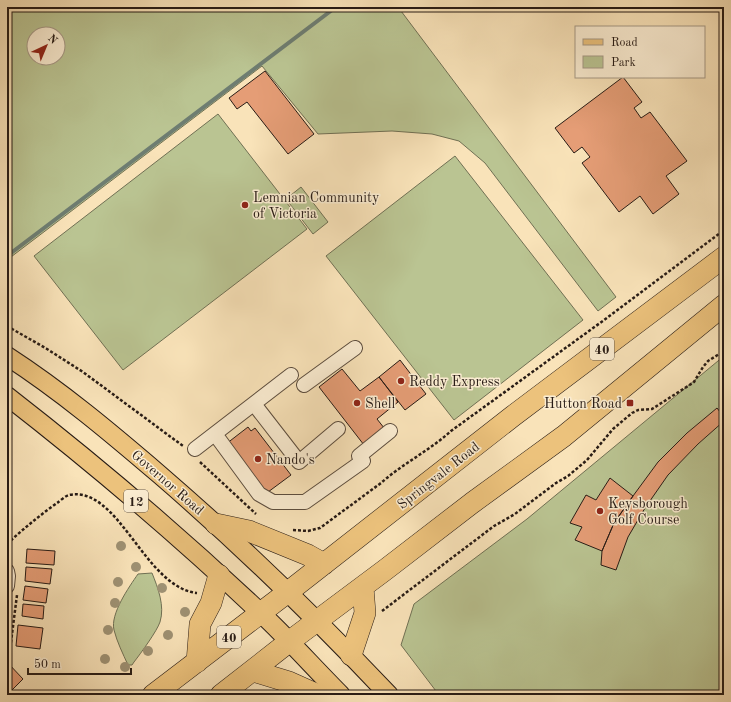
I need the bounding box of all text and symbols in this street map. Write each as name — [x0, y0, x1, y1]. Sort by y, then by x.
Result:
north arrow — [26, 26, 66, 66]
legend — [575, 26, 705, 78]
text: N — [45, 33, 59, 47]
text: Road — [611, 37, 638, 49]
text: Park — [611, 57, 636, 69]
place label: Lemnian Community of Victoria — [253, 191, 380, 221]
marker: Lemnian Community of Victoria — [240, 200, 250, 210]
road number: 40 — [590, 338, 614, 360]
place label: Reddy Express — [409, 375, 500, 389]
marker: Reddy Express — [396, 376, 406, 386]
place label: Shell — [365, 397, 396, 411]
place label: Hutton Road — [544, 397, 622, 411]
marker: Shell — [352, 398, 362, 408]
marker: Hutton Road — [625, 398, 635, 408]
street label: Springvale Road — [395, 440, 482, 512]
street label: Governor Road — [129, 448, 206, 518]
place label: Nando's — [266, 453, 315, 467]
marker: Nando's — [253, 454, 263, 464]
road number: 12 — [124, 490, 148, 512]
place label: Keysborough Golf Course — [608, 497, 688, 527]
marker: Keysborough Golf Course — [595, 506, 605, 516]
road number: 40 — [217, 626, 241, 648]
scale bar — [28, 650, 131, 676]
text: 50 m — [34, 658, 61, 671]

